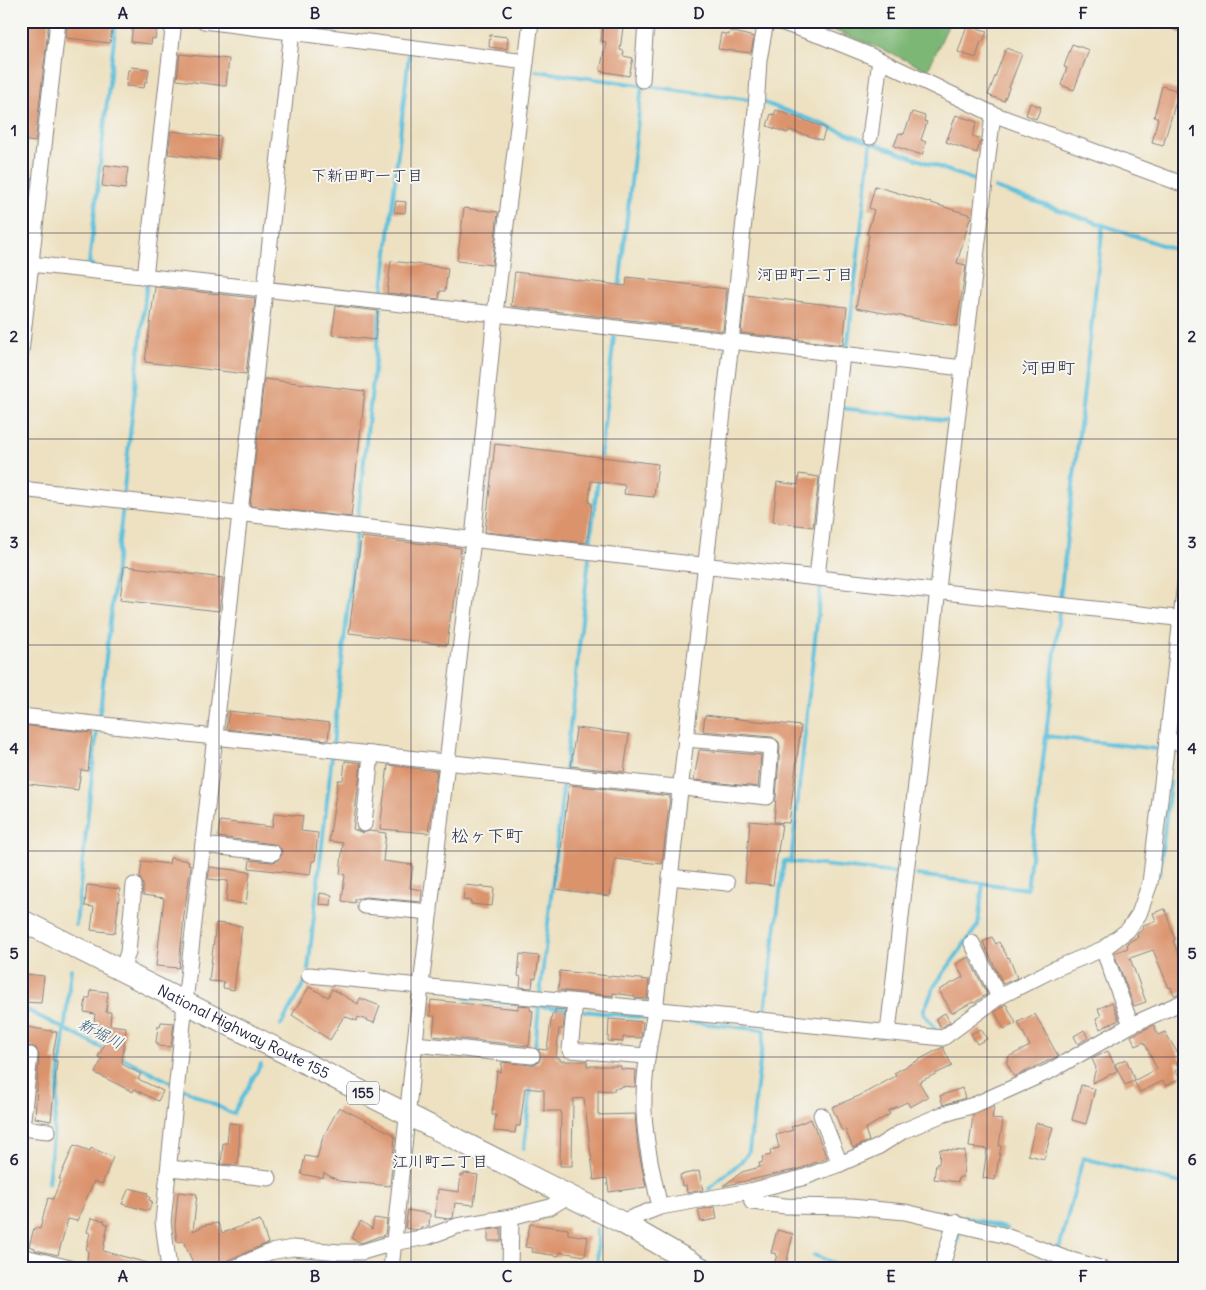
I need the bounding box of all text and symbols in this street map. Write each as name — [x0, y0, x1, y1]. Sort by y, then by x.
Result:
text: A — [118, 3, 128, 23]
text: B — [310, 3, 321, 23]
text: C — [502, 3, 513, 23]
text: D — [693, 3, 705, 23]
text: E — [886, 3, 896, 23]
text: F — [1078, 3, 1088, 23]
text: 1 — [11, 120, 17, 140]
text: 1 — [1189, 120, 1195, 140]
district label: 下新田町一丁目 — [311, 165, 423, 185]
district label: 河田町二丁目 — [757, 264, 853, 284]
text: 2 — [10, 326, 19, 346]
text: 2 — [1188, 326, 1197, 346]
district label: 河田町 — [1021, 356, 1075, 379]
text: 3 — [9, 532, 19, 552]
text: 3 — [1187, 532, 1197, 552]
text: 4 — [9, 738, 19, 758]
text: 4 — [1187, 738, 1197, 758]
district label: 松ヶ下町 — [451, 824, 523, 847]
text: 5 — [9, 943, 19, 963]
text: 5 — [1187, 943, 1197, 963]
street label: National Highway Route 155 — [155, 980, 333, 1083]
water label: 新堀川 — [75, 1013, 127, 1053]
road number: 155 — [347, 1082, 379, 1104]
text: 6 — [9, 1149, 19, 1169]
text: 6 — [1187, 1149, 1197, 1169]
district label: 江川町二丁目 — [392, 1151, 488, 1171]
text: A — [118, 1266, 128, 1286]
text: B — [310, 1266, 321, 1286]
text: C — [502, 1266, 513, 1286]
text: D — [693, 1266, 705, 1286]
text: E — [886, 1266, 896, 1286]
text: F — [1078, 1266, 1088, 1286]

